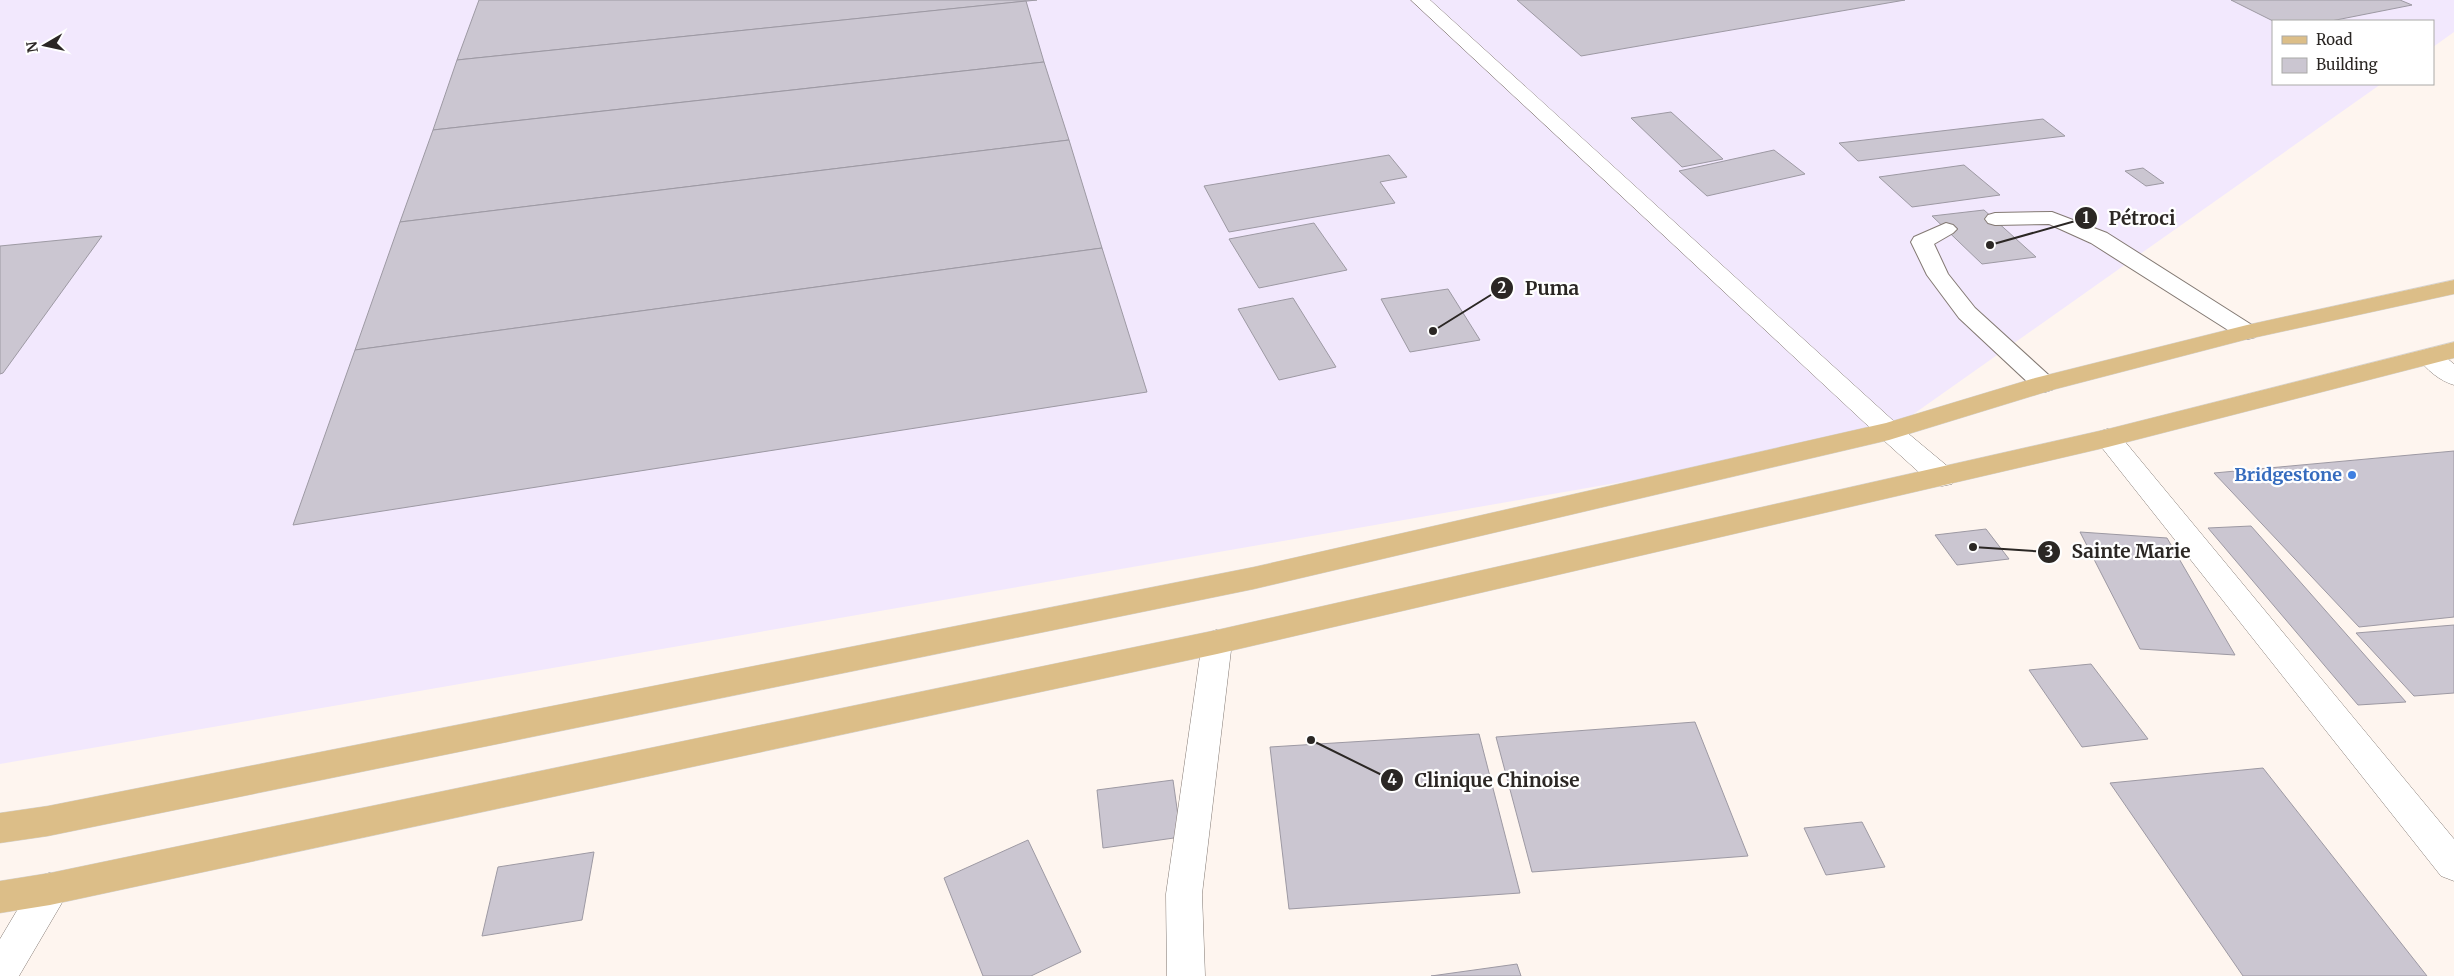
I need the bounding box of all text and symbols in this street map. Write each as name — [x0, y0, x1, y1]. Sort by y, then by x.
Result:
north arrow — [20, 20, 70, 70]
legend — [2272, 20, 2434, 85]
text: Road — [2316, 30, 2352, 49]
text: N — [22, 40, 42, 54]
text: Building — [2316, 55, 2378, 74]
callout: Pétroci — [2074, 201, 2186, 235]
text: Pétroci — [2109, 206, 2176, 230]
text: 1 — [2083, 208, 2090, 227]
callout: Puma — [1490, 271, 1589, 305]
text: Puma — [1525, 276, 1580, 300]
text: 2 — [1498, 278, 1507, 297]
place label: Bridgestone — [2234, 463, 2342, 486]
marker: Bridgestone — [2346, 469, 2358, 481]
callout: Sainte Marie — [2036, 535, 2200, 569]
text: Sainte Marie — [2072, 539, 2191, 563]
text: 3 — [2045, 542, 2053, 561]
callout: Clinique Chinoise — [1379, 763, 1589, 797]
text: Clinique Chinoise — [1414, 768, 1580, 792]
text: 4 — [1387, 770, 1397, 789]

